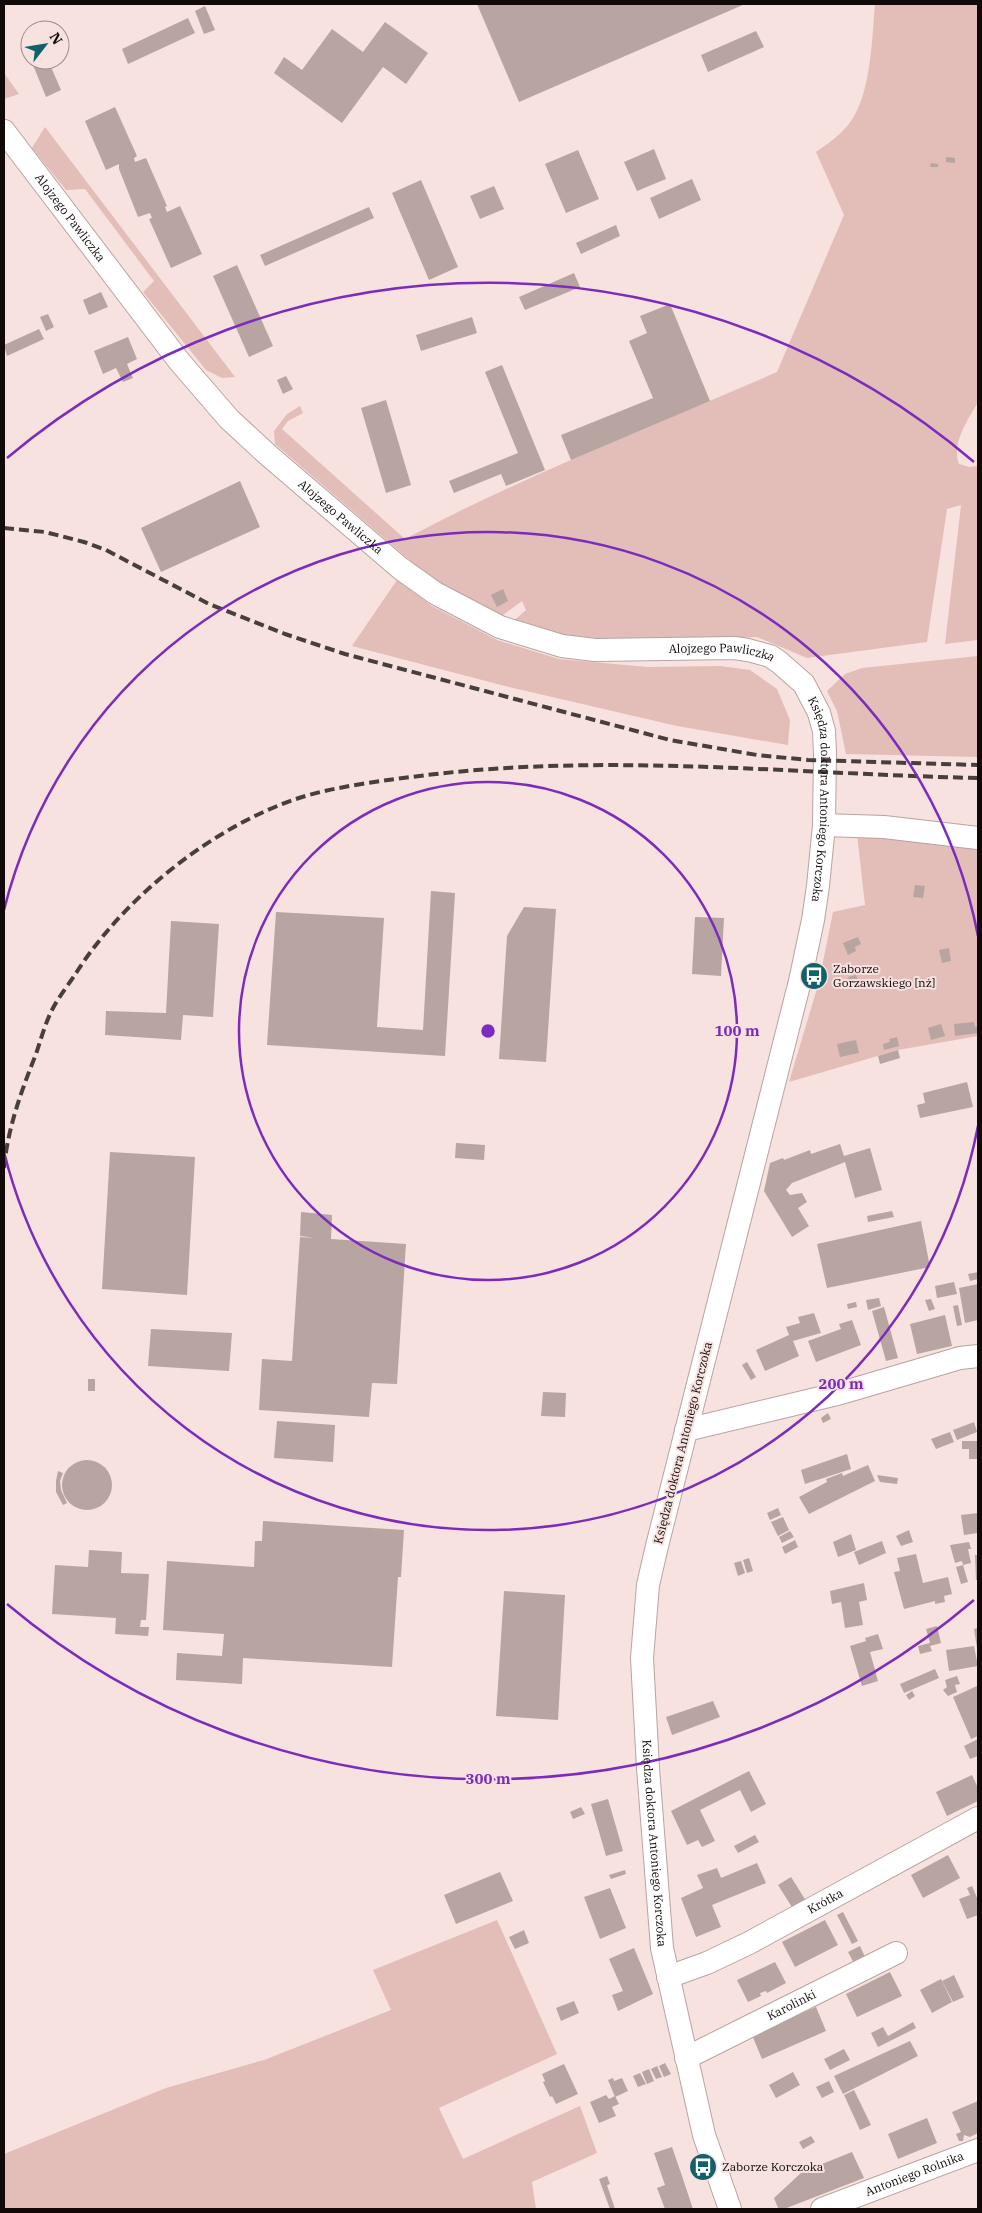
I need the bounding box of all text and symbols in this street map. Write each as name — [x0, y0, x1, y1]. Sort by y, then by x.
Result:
north arrow — [20, 20, 70, 70]
text: N — [46, 29, 67, 48]
street label: Alojzego Pawliczka — [32, 170, 109, 265]
street label: Alojzego Pawliczka — [295, 476, 387, 557]
street label: Alojzego Pawliczka — [668, 640, 779, 665]
street label: Księdza doktora Antoniego Korczoka — [805, 694, 833, 904]
bus stop icon: Zaborze Gorzawskiego [nż] — [799, 961, 829, 991]
place label: Zaborze Gorzawskiego [nż] — [833, 961, 935, 990]
text: 100 m — [714, 1021, 760, 1040]
centre of rings — [479, 1022, 497, 1040]
street label: Księdza doktora Antoniego Korczoka — [650, 1340, 715, 1545]
text: 200 m — [818, 1374, 864, 1393]
street label: Księdza doktora Antoniego Korczoka — [639, 1739, 670, 1948]
text: 300 m — [465, 1769, 511, 1788]
street label: Krótka — [805, 1885, 846, 1917]
street label: Karolinki — [764, 1986, 819, 2023]
street label: Antoniego Rolnika — [863, 2148, 966, 2199]
bus stop icon: Zaborze Korczoka — [688, 2152, 718, 2182]
place label: Zaborze Korczoka — [722, 2159, 824, 2174]

